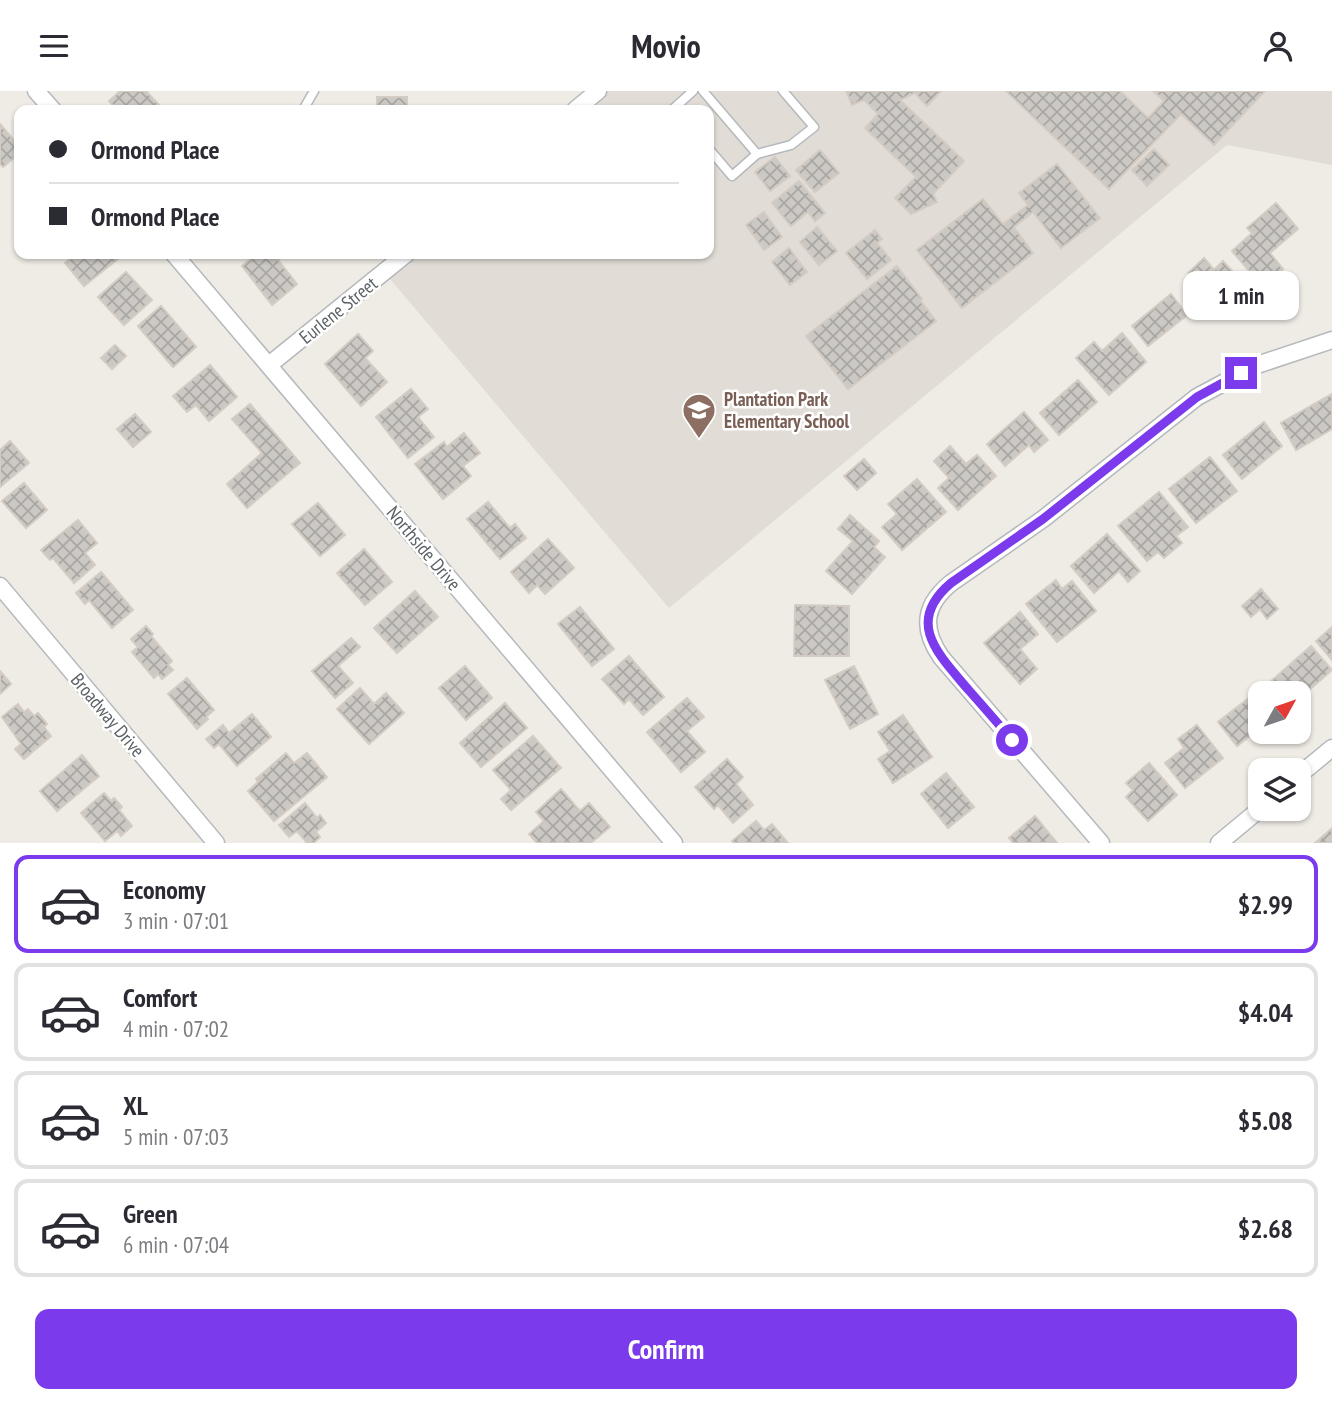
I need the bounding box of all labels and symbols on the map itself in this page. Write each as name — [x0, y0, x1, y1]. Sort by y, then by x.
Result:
street label: Eurlene Street — [294, 271, 382, 349]
callout: 1 min — [1183, 271, 1299, 321]
route end — [1225, 357, 1257, 389]
place label: Plantation Park Elementary School — [724, 387, 849, 433]
school or university icon: Plantation Park Elementary School — [680, 391, 718, 440]
street label: Northside Drive — [382, 501, 466, 595]
street label: Broadway Drive — [66, 668, 150, 762]
north arrow — [1248, 681, 1311, 744]
route start — [996, 724, 1028, 756]

